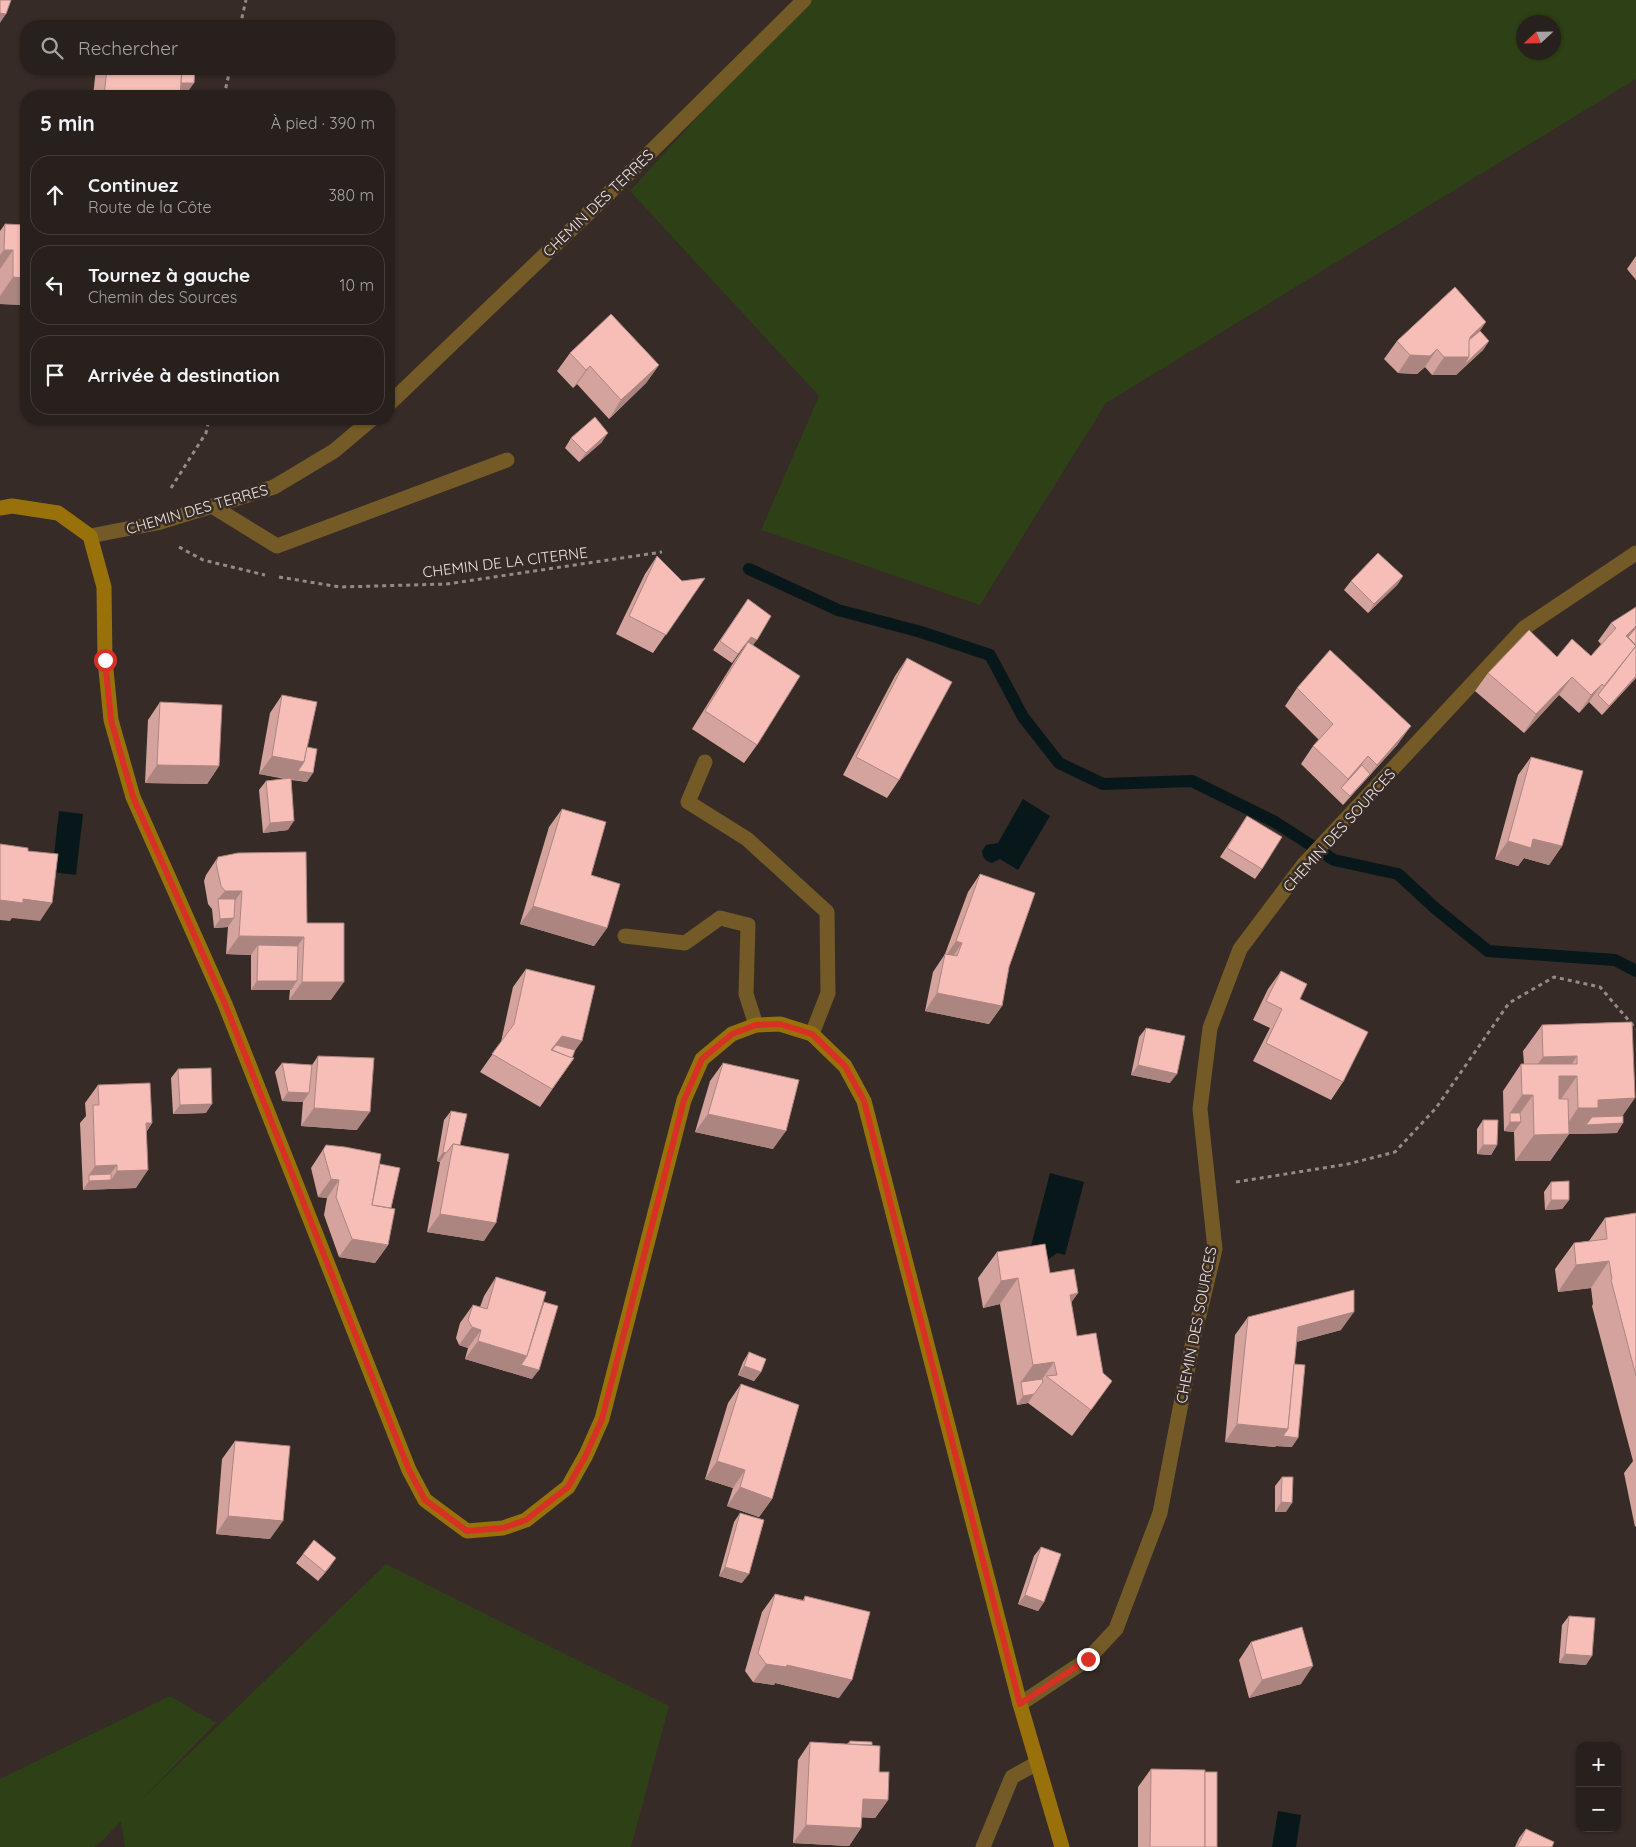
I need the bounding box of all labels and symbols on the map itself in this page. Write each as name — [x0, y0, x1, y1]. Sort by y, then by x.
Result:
north arrow — [1516, 15, 1561, 60]
street label: CHEMIN DES TERRES — [539, 145, 657, 261]
street label: CHEMIN DES TERRES — [124, 480, 270, 538]
street label: CHEMIN DE LA CITERNE — [421, 542, 589, 582]
route start — [94, 649, 117, 672]
street label: CHEMIN DES SOURCES — [1279, 764, 1399, 896]
street label: CHEMIN DES SOURCES — [1171, 1245, 1221, 1405]
route end — [1077, 1648, 1100, 1671]

